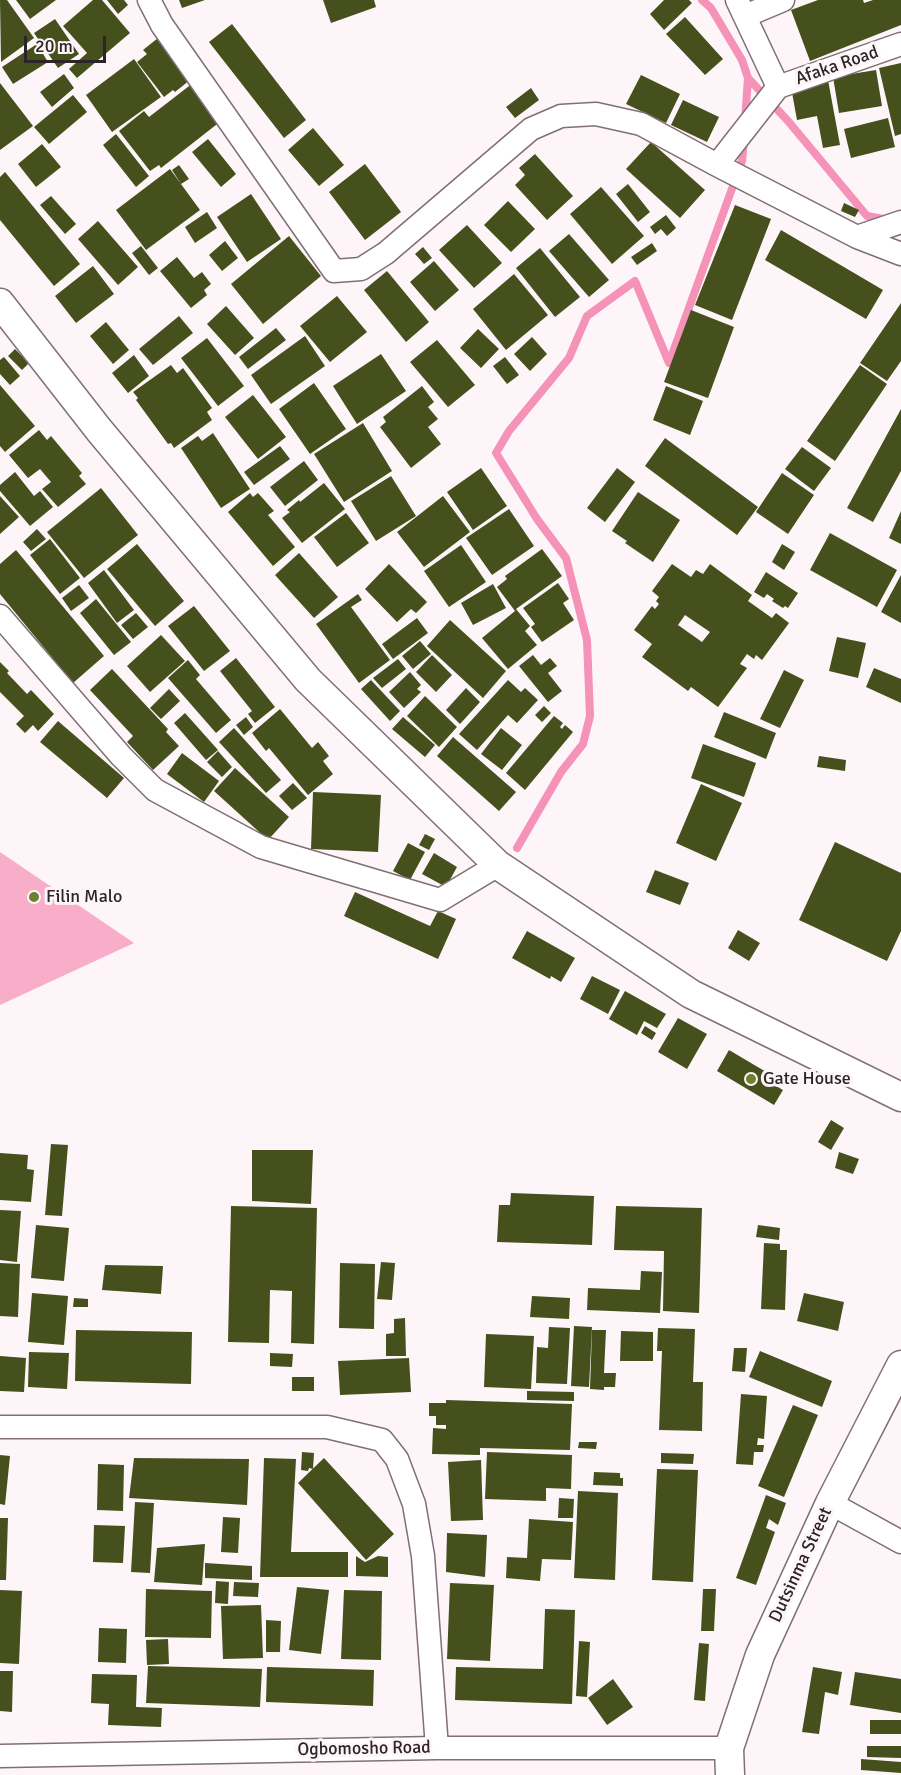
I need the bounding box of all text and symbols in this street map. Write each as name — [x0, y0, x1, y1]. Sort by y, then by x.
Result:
scale bar — [27, 24, 110, 62]
text: 20 m — [35, 35, 73, 57]
street label: Afaka Road — [793, 42, 881, 90]
place label: Filin Malo — [46, 886, 122, 908]
marker: Filin Malo — [27, 890, 41, 904]
place label: Gate House — [763, 1068, 851, 1090]
marker: Gate House — [744, 1072, 758, 1086]
street label: Dutsinma Street — [765, 1504, 837, 1626]
street label: Ogbomosho Road — [297, 1737, 431, 1761]

